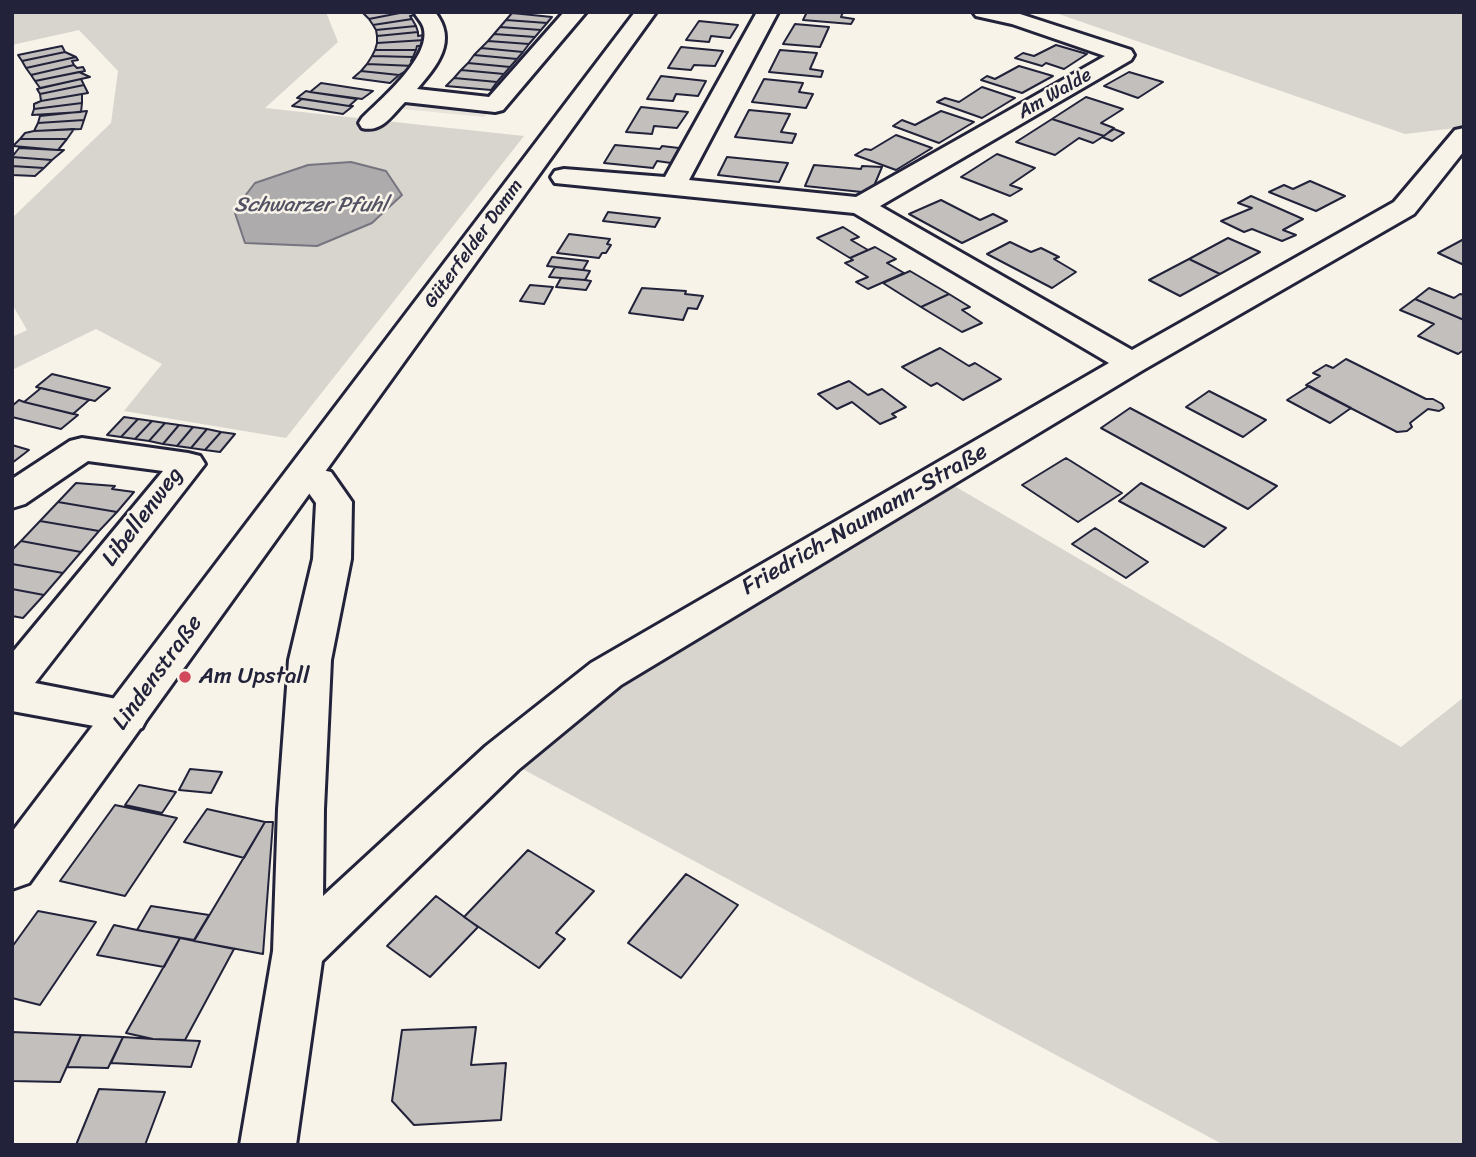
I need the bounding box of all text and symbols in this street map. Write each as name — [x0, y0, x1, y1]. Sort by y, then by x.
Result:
street label: Am Walde — [1014, 64, 1096, 124]
street label: Güterfelder Damm — [420, 175, 528, 313]
water label: Schwarzer Pfuhl — [234, 193, 388, 219]
street label: Friedrich-Naumann-Straße — [737, 438, 993, 602]
street label: Libellenweg — [97, 462, 189, 572]
street label: Lindenstraße — [107, 610, 209, 736]
place label: Am Upstall — [199, 663, 310, 691]
marker: Am Upstall — [177, 669, 193, 685]

